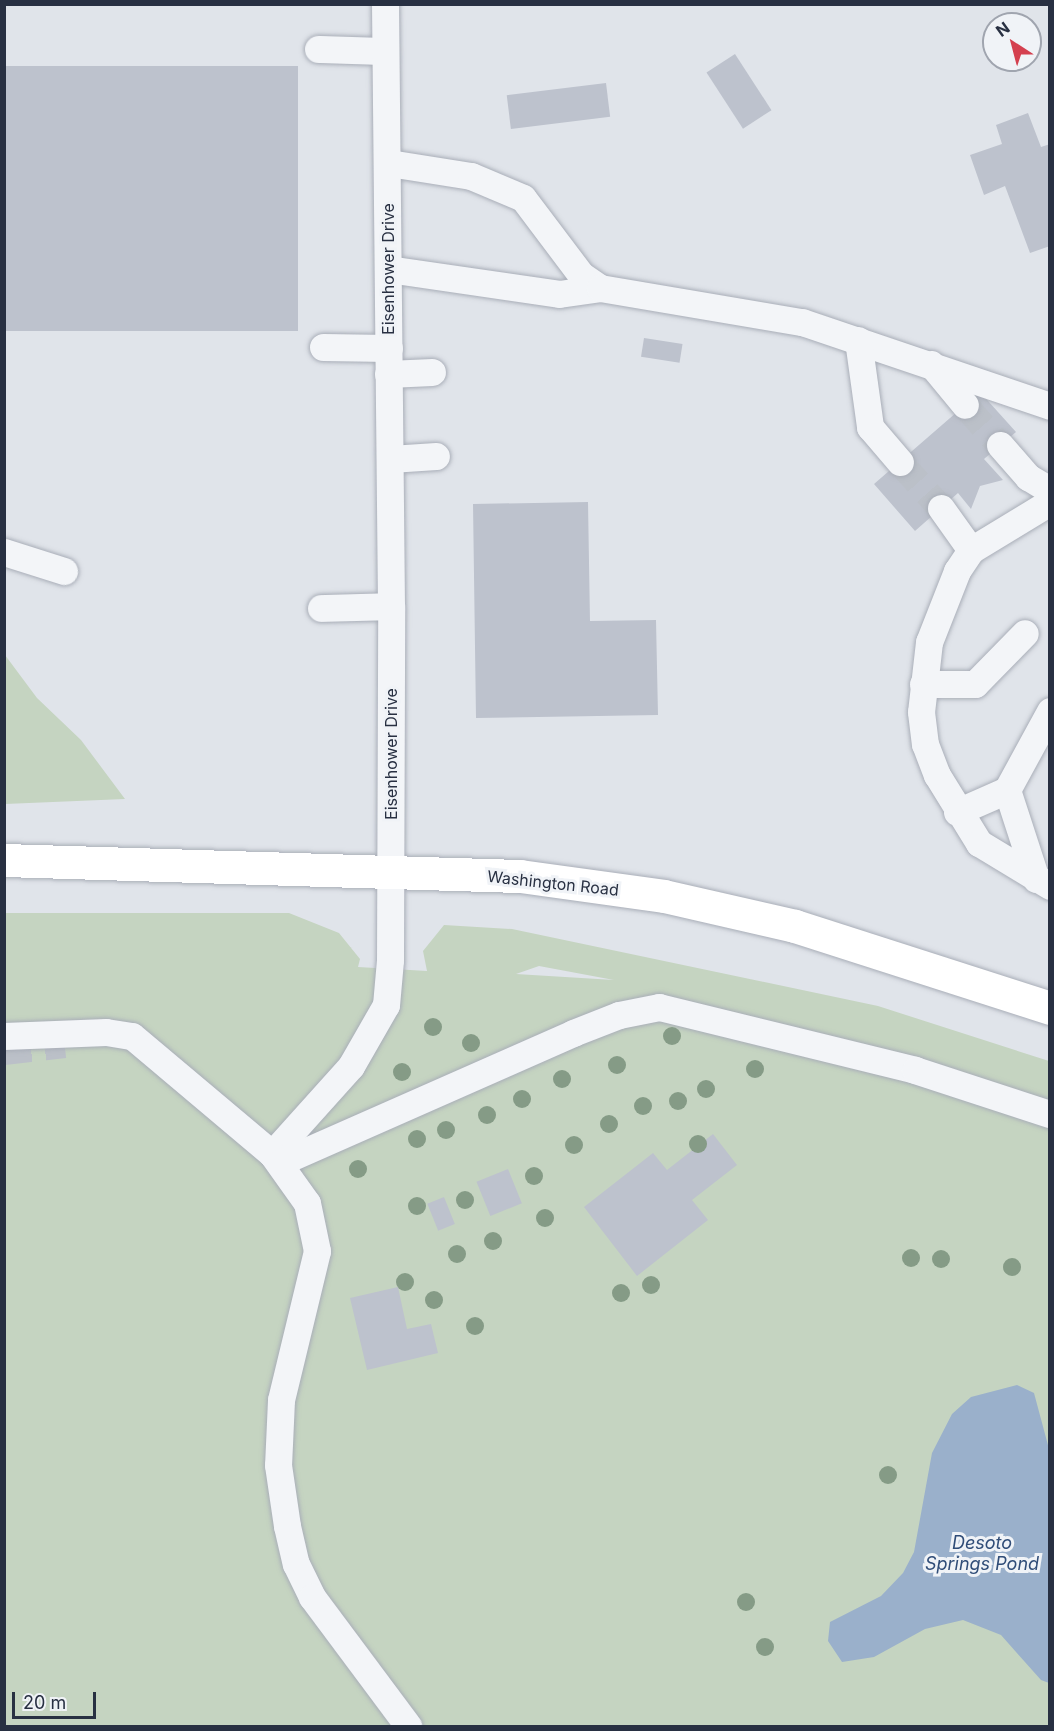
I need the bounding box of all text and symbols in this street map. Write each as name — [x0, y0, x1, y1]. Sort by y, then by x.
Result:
north arrow — [982, 12, 1042, 72]
text: N — [992, 17, 1013, 41]
street label: Eisenhower Drive — [378, 203, 398, 335]
street label: Eisenhower Drive — [381, 688, 401, 820]
street label: Washington Road — [486, 867, 620, 899]
water label: Desoto Springs Pond — [925, 1533, 1039, 1576]
scale bar — [15, 1680, 99, 1718]
text: 20 m — [23, 1692, 66, 1713]

